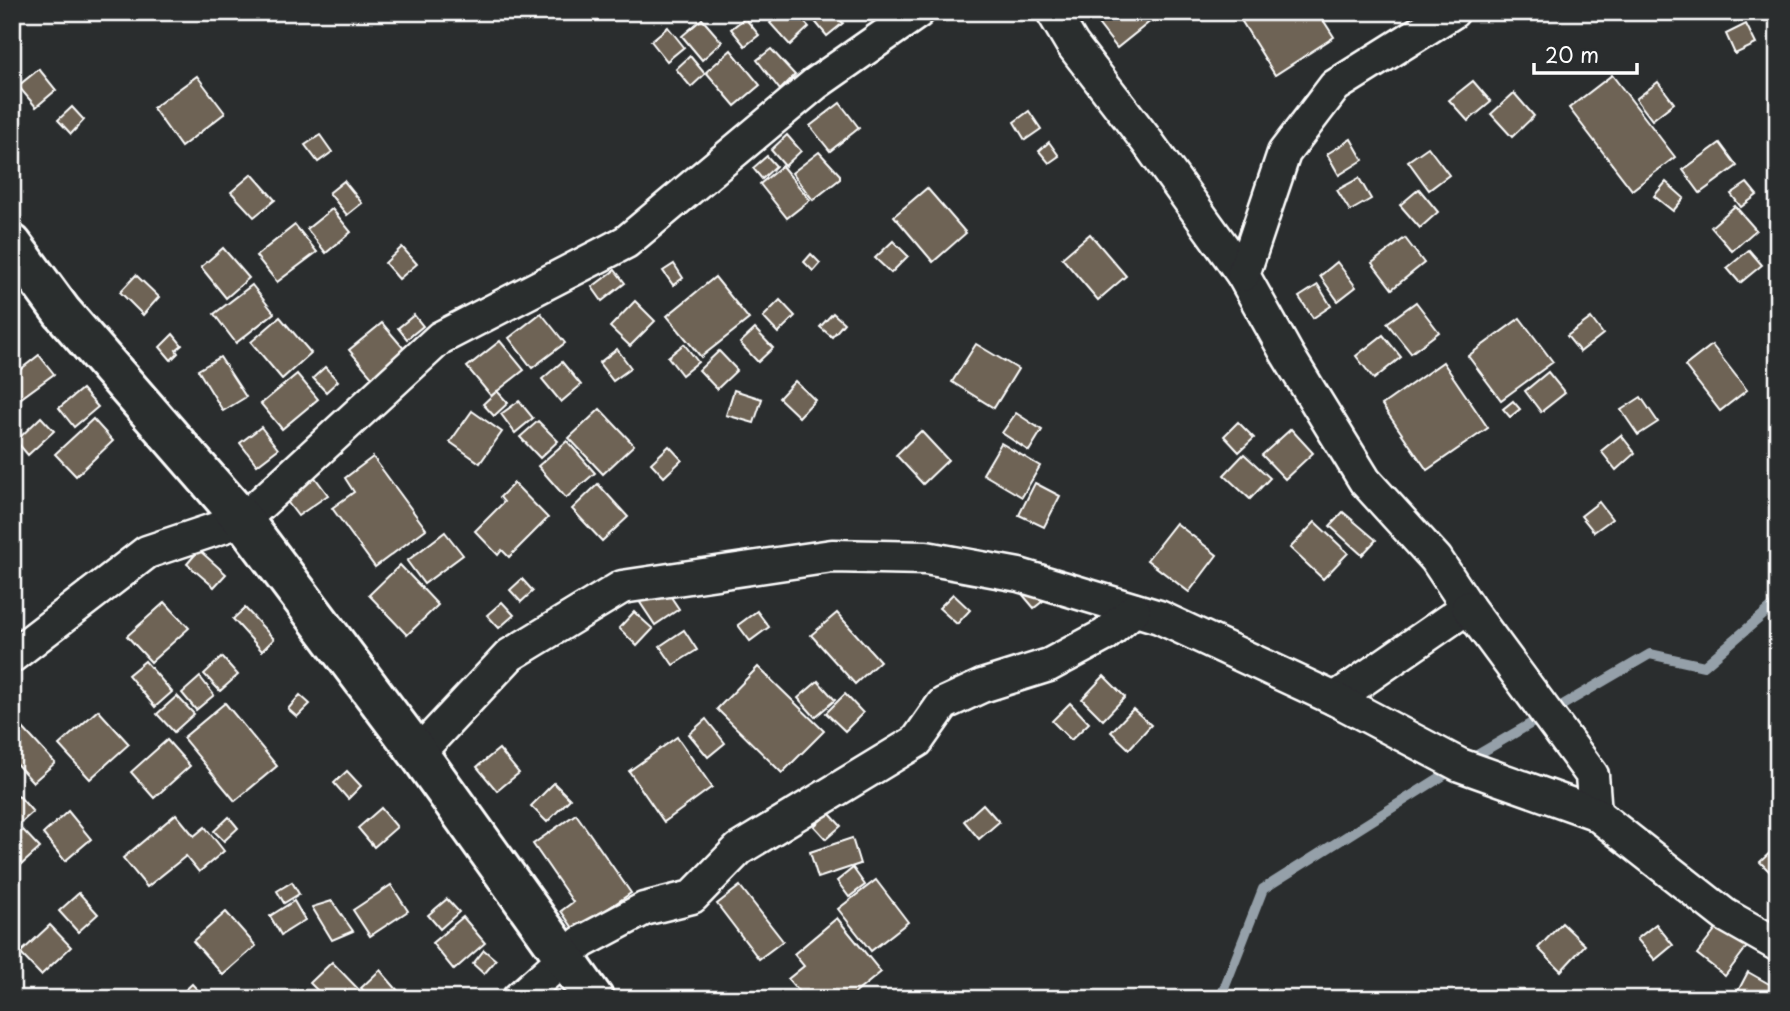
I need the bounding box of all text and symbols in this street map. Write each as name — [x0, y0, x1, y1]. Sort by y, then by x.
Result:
scale bar — [1534, 32, 1638, 76]
text: 20 m — [1545, 38, 1599, 70]

